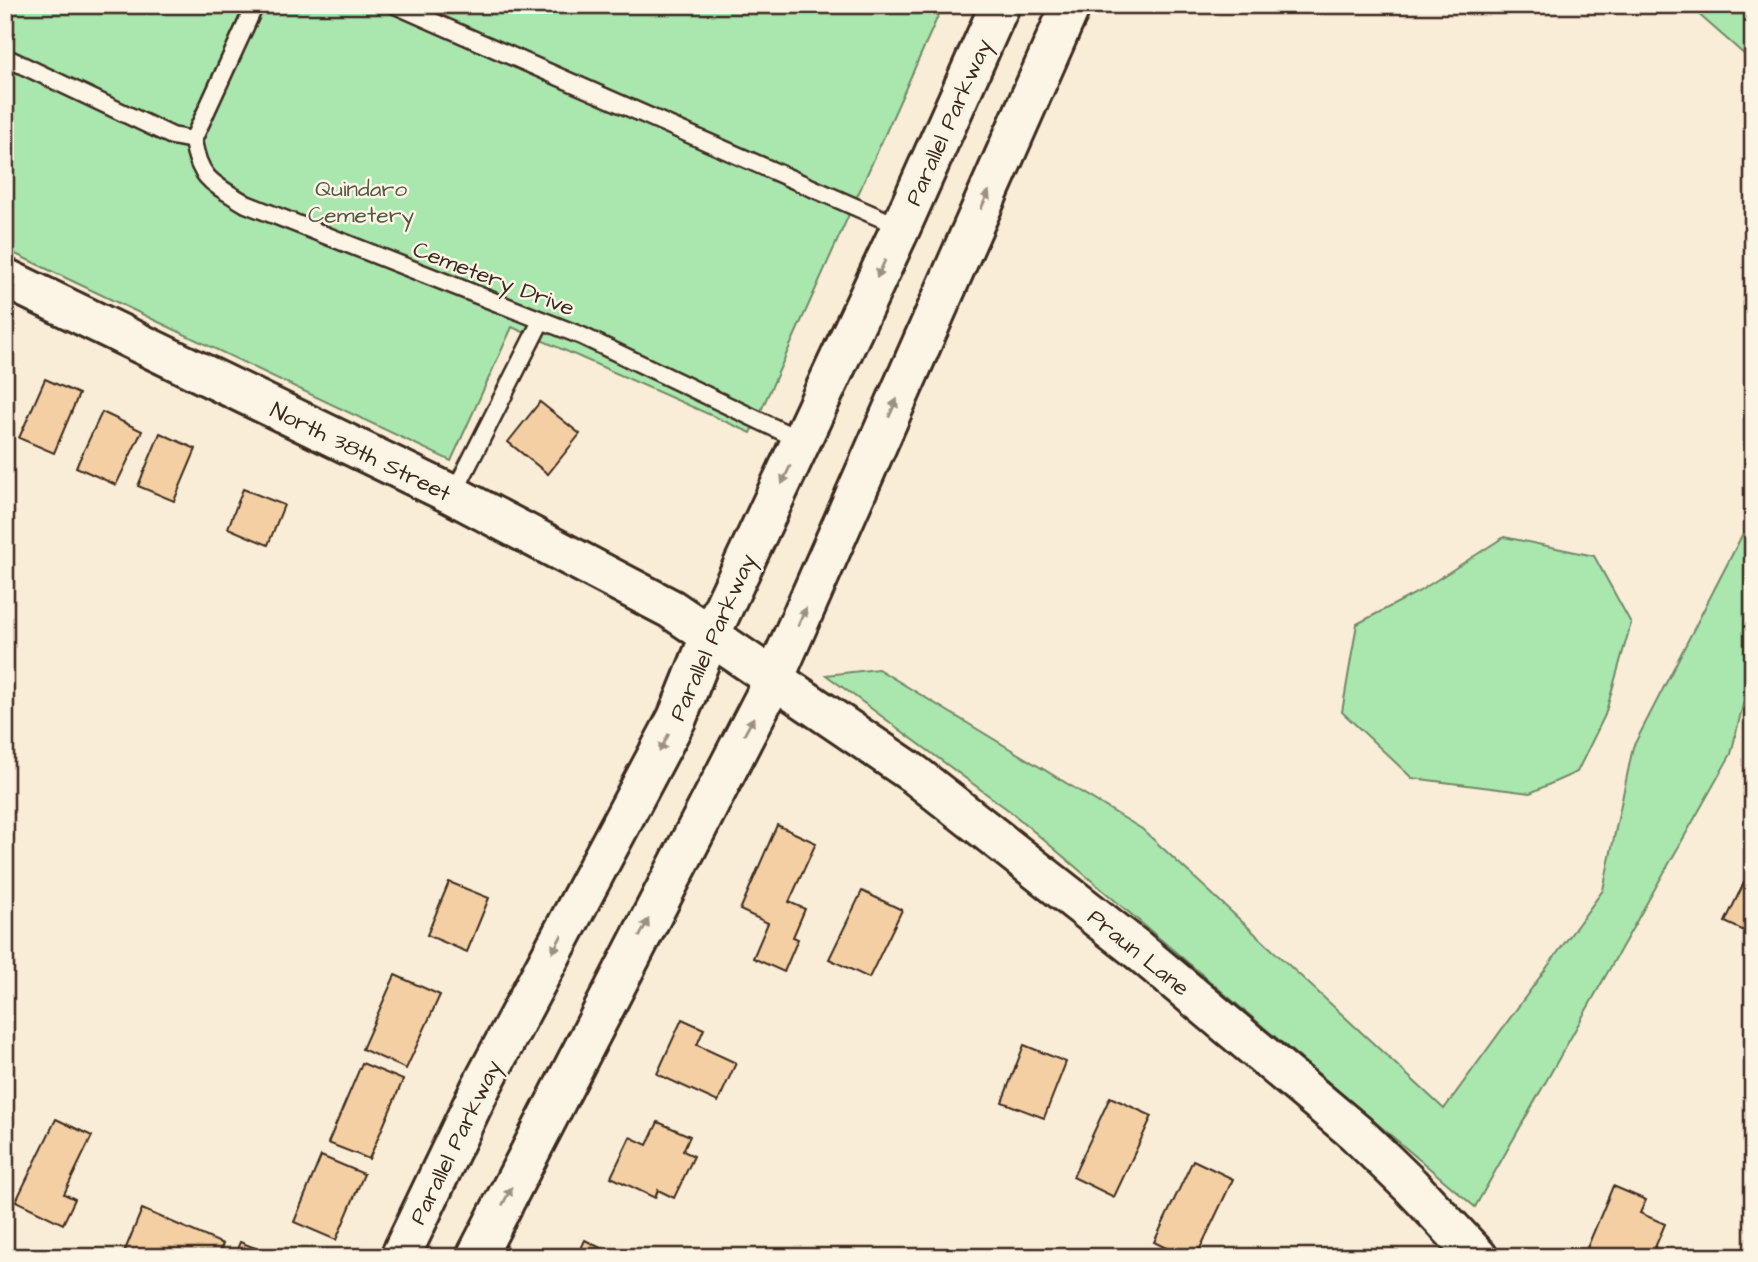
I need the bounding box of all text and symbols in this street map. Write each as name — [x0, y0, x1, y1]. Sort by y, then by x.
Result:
street label: Parallel Parkway — [898, 34, 1001, 211]
park label: Quindaro Cemetery — [308, 173, 414, 232]
one-way arrow — [979, 190, 991, 210]
street label: Cemetery Drive — [408, 233, 579, 325]
one-way arrow — [876, 259, 887, 279]
street label: North 38th Street — [265, 394, 457, 510]
one-way arrow — [887, 398, 899, 418]
one-way arrow — [780, 465, 791, 485]
street label: Parallel Parkway — [662, 549, 765, 726]
one-way arrow — [797, 606, 808, 627]
one-way arrow — [743, 717, 755, 736]
one-way arrow — [658, 734, 670, 753]
street label: Praun Lane — [1080, 902, 1196, 1004]
one-way arrow — [639, 918, 650, 938]
one-way arrow — [551, 934, 563, 954]
street label: Parallel Parkway — [402, 1054, 511, 1231]
one-way arrow — [501, 1186, 512, 1206]

